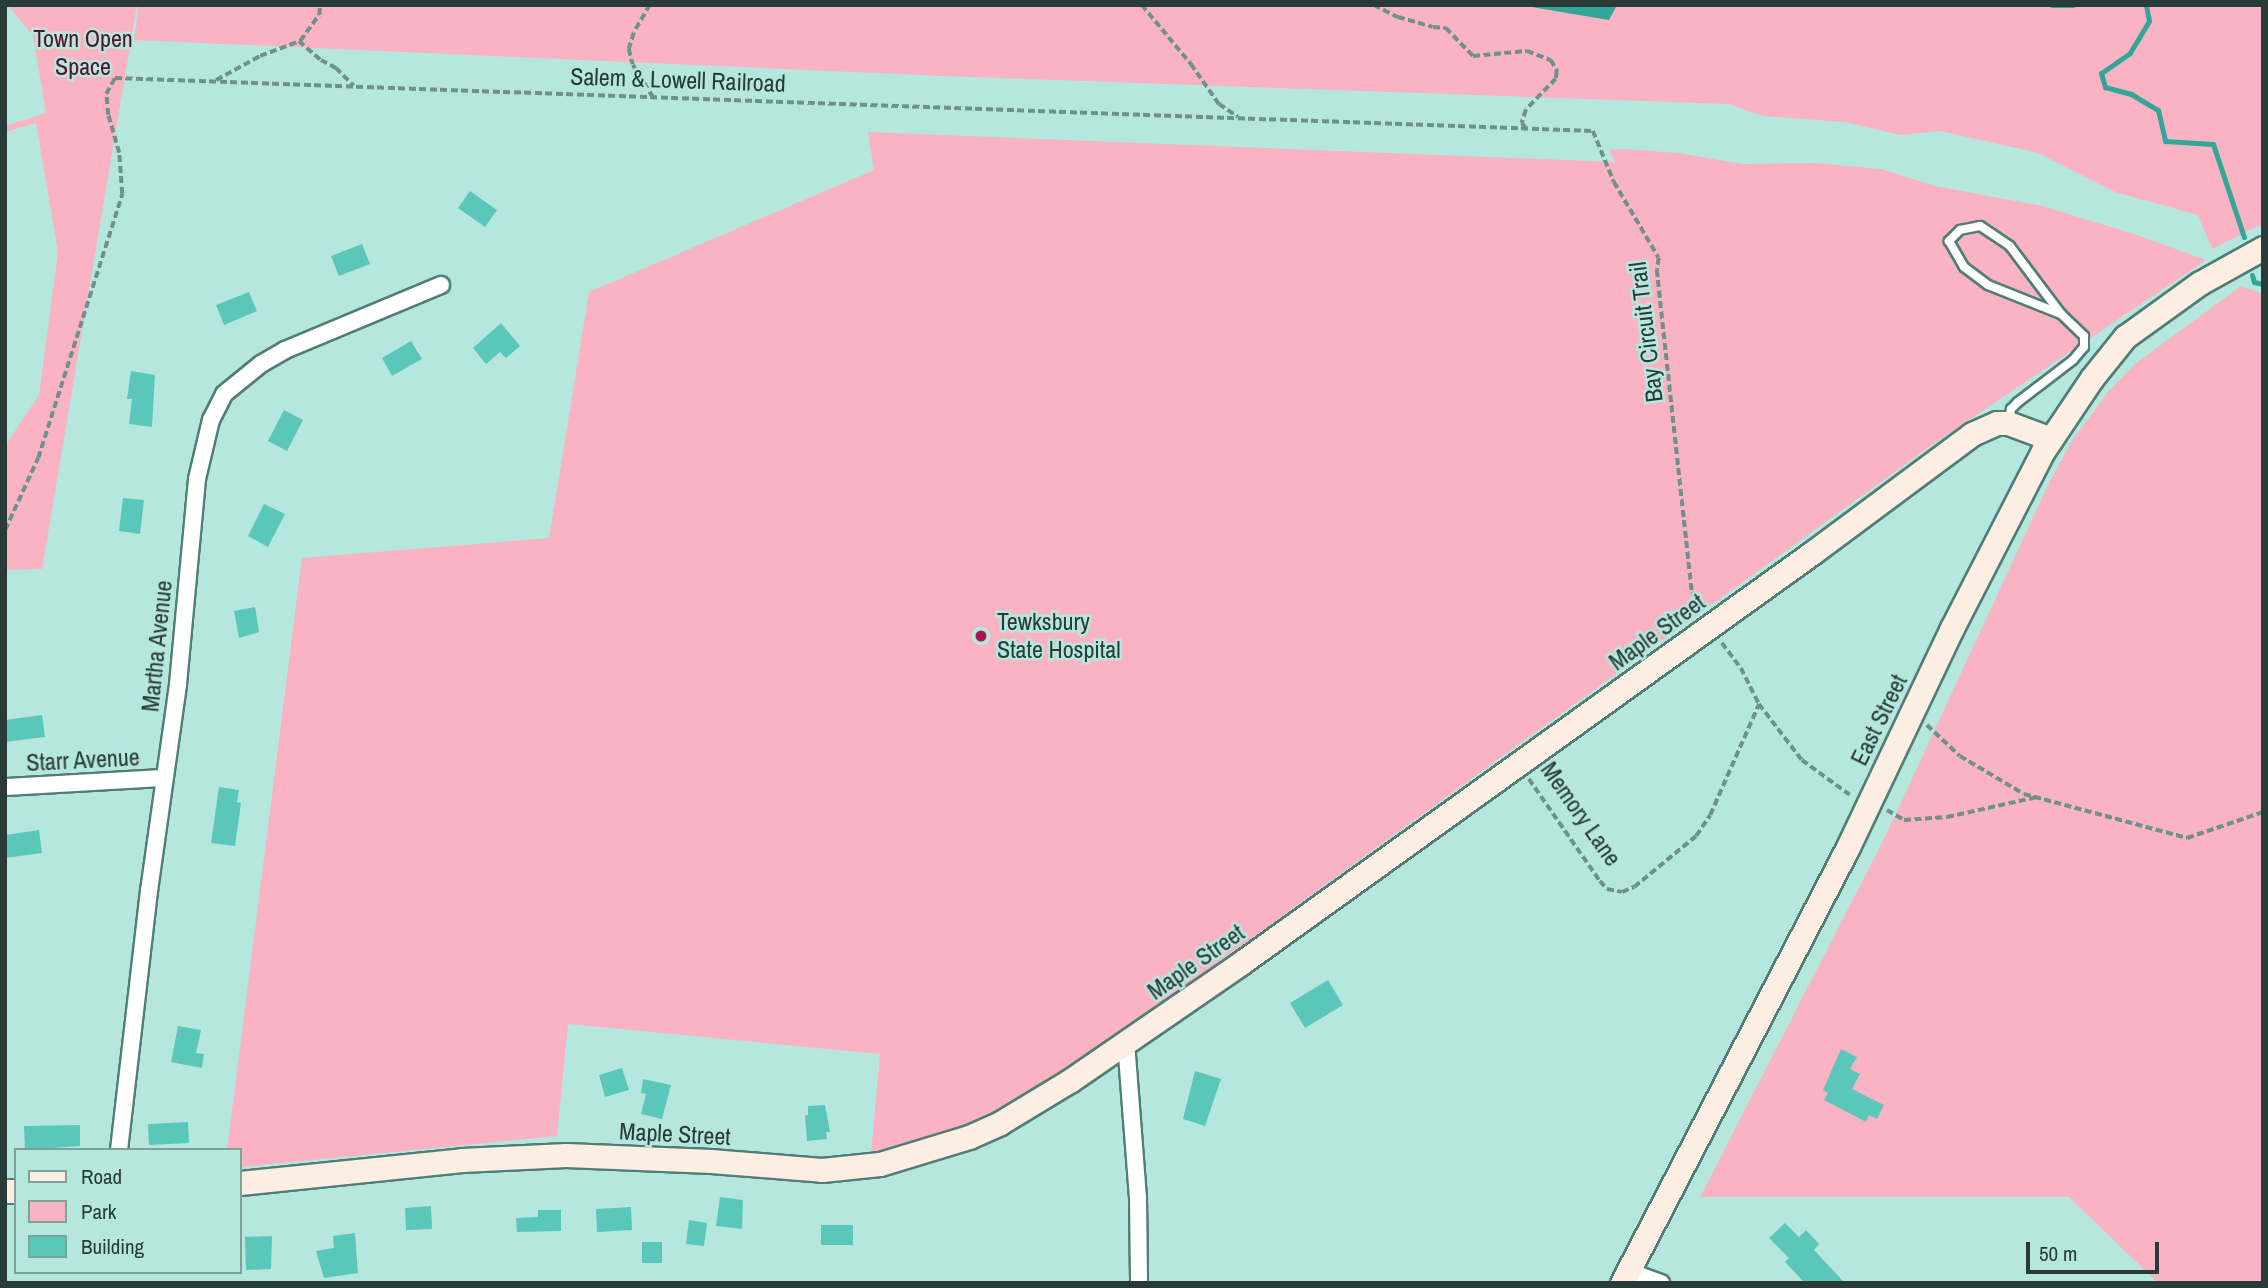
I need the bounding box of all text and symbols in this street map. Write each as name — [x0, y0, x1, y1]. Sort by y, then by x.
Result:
park label: Town Open Space — [33, 25, 133, 81]
street label: Salem & Lowell Railroad — [570, 62, 786, 98]
street label: Bay Circuit Trail — [1623, 260, 1669, 404]
street label: Martha Avenue — [136, 578, 178, 714]
street label: Maple Street — [1603, 588, 1711, 676]
place label: Tewksbury State Hospital — [997, 608, 1121, 664]
marker: Tewksbury State Hospital — [971, 626, 991, 646]
street label: East Street — [1845, 670, 1913, 770]
street label: Starr Avenue — [25, 743, 141, 777]
street label: Memory Lane — [1535, 756, 1627, 872]
street label: Maple Street — [1142, 918, 1250, 1006]
street label: Maple Street — [619, 1117, 731, 1151]
legend — [14, 1148, 242, 1274]
text: Road — [81, 1162, 122, 1191]
text: Park — [81, 1197, 116, 1226]
scale bar — [2030, 1228, 2163, 1272]
text: Building — [81, 1232, 144, 1261]
text: 50 m — [2039, 1239, 2077, 1268]

